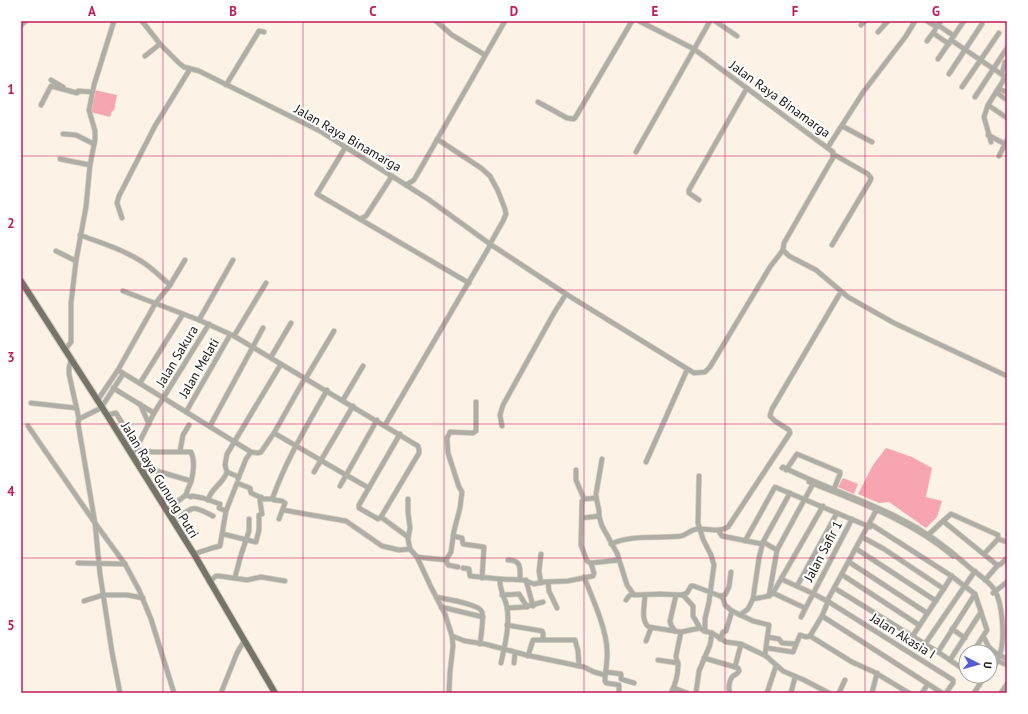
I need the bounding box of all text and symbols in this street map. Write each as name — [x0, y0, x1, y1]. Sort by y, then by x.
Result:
text: A — [88, 3, 96, 20]
text: B — [229, 3, 237, 20]
text: C — [369, 3, 377, 20]
text: D — [510, 3, 518, 20]
text: E — [652, 3, 659, 20]
text: F — [792, 3, 799, 20]
text: G — [932, 3, 940, 20]
street label: Jalan Raya Binamarga — [725, 56, 834, 141]
text: 1 — [7, 81, 15, 98]
street label: Jalan Raya Binamarga — [291, 100, 404, 176]
text: 2 — [7, 215, 15, 232]
street label: Jalan Sakura — [152, 322, 202, 391]
street label: Jalan Melati — [175, 335, 223, 402]
text: 3 — [7, 349, 15, 366]
street label: Jalan Raya Gunung Putri — [117, 418, 203, 541]
text: 4 — [7, 483, 15, 500]
street label: Jalan Safir 1 — [799, 518, 846, 585]
street label: Jalan Akasia I — [866, 609, 939, 663]
text: 5 — [7, 617, 15, 634]
north arrow — [958, 644, 998, 684]
text: U — [981, 661, 995, 669]

